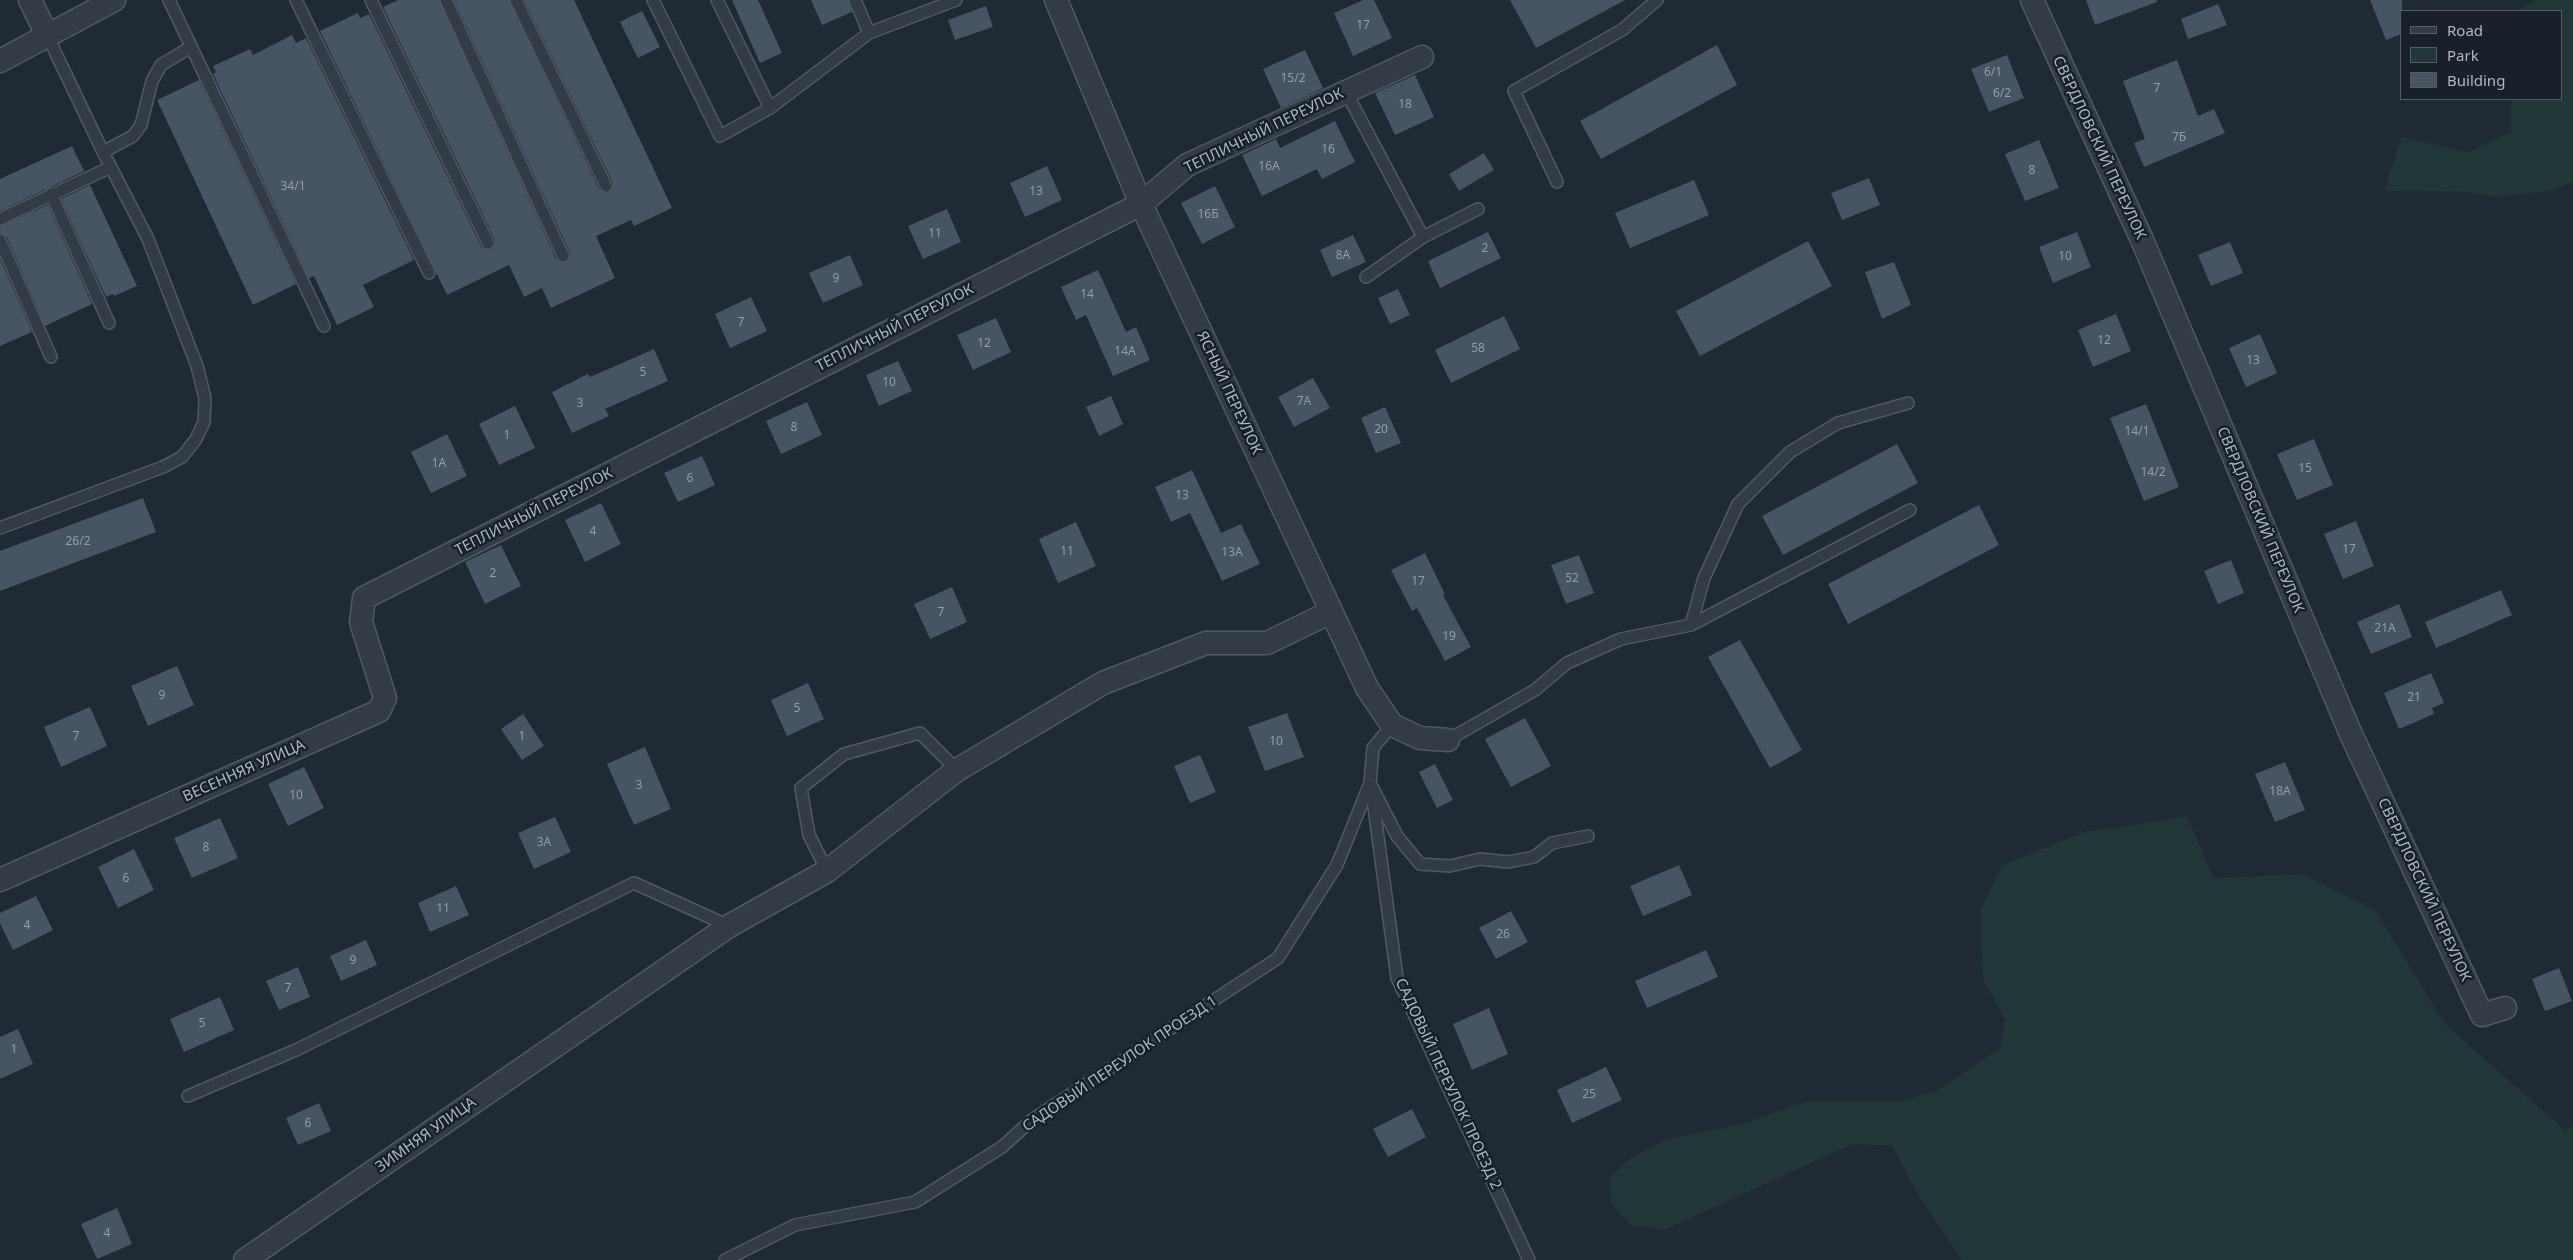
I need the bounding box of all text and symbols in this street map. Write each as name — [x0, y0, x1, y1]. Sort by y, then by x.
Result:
legend — [2400, 10, 2563, 100]
house number: 17 — [1356, 19, 1370, 33]
text: Road — [2447, 20, 2483, 40]
text: Park — [2447, 45, 2479, 65]
street label: СВЕРДЛОВСКИЙ ПЕРЕУЛОК — [2049, 53, 2149, 243]
house number: 6/1 — [1984, 66, 2002, 80]
text: Building — [2447, 70, 2505, 90]
house number: 15/2 — [1280, 72, 1306, 86]
house number: 7 — [2154, 82, 2160, 96]
street label: ТЕПЛИЧНЫЙ ПЕРЕУЛОК — [1182, 85, 1346, 177]
house number: 6/2 — [1993, 87, 2011, 101]
house number: 18 — [1398, 98, 1412, 112]
house number: 7Б — [2172, 131, 2186, 145]
house number: 16 — [1321, 143, 1335, 157]
house number: 16А — [1258, 160, 1280, 174]
house number: 8 — [2029, 164, 2035, 178]
house number: 34/1 — [280, 180, 306, 194]
house number: 13 — [1029, 185, 1043, 199]
house number: 16Б — [1197, 208, 1219, 222]
house number: 11 — [928, 227, 942, 241]
house number: 2 — [1482, 242, 1488, 256]
house number: 8А — [1336, 249, 1350, 263]
house number: 10 — [2058, 250, 2072, 264]
house number: 9 — [833, 272, 839, 286]
street label: ТЕПЛИЧНЫЙ ПЕРЕУЛОК — [813, 280, 977, 376]
house number: 14 — [1080, 288, 1094, 302]
house number: 7 — [738, 316, 744, 330]
street label: ЯСНЫЙ ПЕРЕУЛОК — [1192, 328, 1266, 458]
house number: 12 — [2097, 334, 2111, 348]
house number: 12 — [977, 337, 991, 351]
house number: 58 — [1471, 342, 1485, 356]
house number: 14А — [1114, 345, 1136, 359]
house number: 13 — [2246, 354, 2260, 368]
house number: 5 — [640, 366, 646, 380]
house number: 10 — [882, 376, 896, 390]
house number: 7А — [1297, 395, 1311, 409]
house number: 3 — [577, 397, 583, 411]
house number: 8 — [791, 421, 797, 435]
house number: 20 — [1374, 423, 1388, 437]
street label: СВЕРДЛОВСКИЙ ПЕРЕУЛОК — [2213, 424, 2307, 616]
house number: 14/1 — [2124, 425, 2150, 439]
house number: 1 — [504, 429, 510, 443]
house number: 1А — [432, 457, 446, 471]
house number: 15 — [2298, 462, 2312, 476]
street label: ТЕПЛИЧНЫЙ ПЕРЕУЛОК — [452, 464, 616, 560]
house number: 14/2 — [2140, 466, 2166, 480]
house number: 6 — [687, 472, 693, 486]
house number: 13 — [1175, 489, 1189, 503]
house number: 4 — [590, 525, 596, 539]
house number: 26/2 — [65, 535, 91, 549]
house number: 17 — [2342, 543, 2356, 557]
house number: 11 — [1060, 545, 1074, 559]
house number: 13А — [1221, 546, 1243, 560]
house number: 2 — [490, 567, 496, 581]
house number: 52 — [1565, 572, 1579, 586]
house number: 17 — [1411, 575, 1425, 589]
house number: 7 — [938, 606, 944, 620]
house number: 21А — [2374, 622, 2396, 636]
house number: 19 — [1442, 630, 1456, 644]
house number: 9 — [159, 689, 165, 703]
house number: 21 — [2407, 691, 2421, 705]
house number: 5 — [794, 702, 800, 716]
house number: 7 — [73, 730, 79, 744]
house number: 1 — [519, 730, 525, 744]
house number: 10 — [1269, 735, 1283, 749]
street label: ВЕСЕННЯЯ УЛИЦА — [180, 736, 308, 806]
house number: 3 — [636, 779, 642, 793]
house number: 18А — [2269, 785, 2291, 799]
house number: 10 — [289, 789, 303, 803]
street label: СВЕРДЛОВСКИЙ ПЕРЕУЛОК — [2374, 795, 2474, 985]
house number: 3А — [537, 836, 551, 850]
house number: 8 — [203, 841, 209, 855]
house number: 6 — [123, 872, 129, 886]
house number: 11 — [436, 902, 450, 916]
house number: 4 — [24, 919, 30, 933]
house number: 26 — [1496, 928, 1510, 942]
house number: 9 — [350, 954, 356, 968]
street label: САДОВЫЙ ПЕРЕУЛОК ПРОЕЗД 2 — [1391, 976, 1505, 1192]
house number: 7 — [285, 982, 291, 996]
street label: САДОВЫЙ ПЕРЕУЛОК ПРОЕЗД 1 — [1019, 992, 1221, 1136]
house number: 5 — [199, 1017, 205, 1031]
house number: 1 — [11, 1043, 17, 1057]
house number: 25 — [1582, 1088, 1596, 1102]
street label: ЗИМНЯЯ УЛИЦА — [372, 1094, 480, 1176]
house number: 6 — [305, 1117, 311, 1131]
house number: 4 — [104, 1227, 110, 1241]

